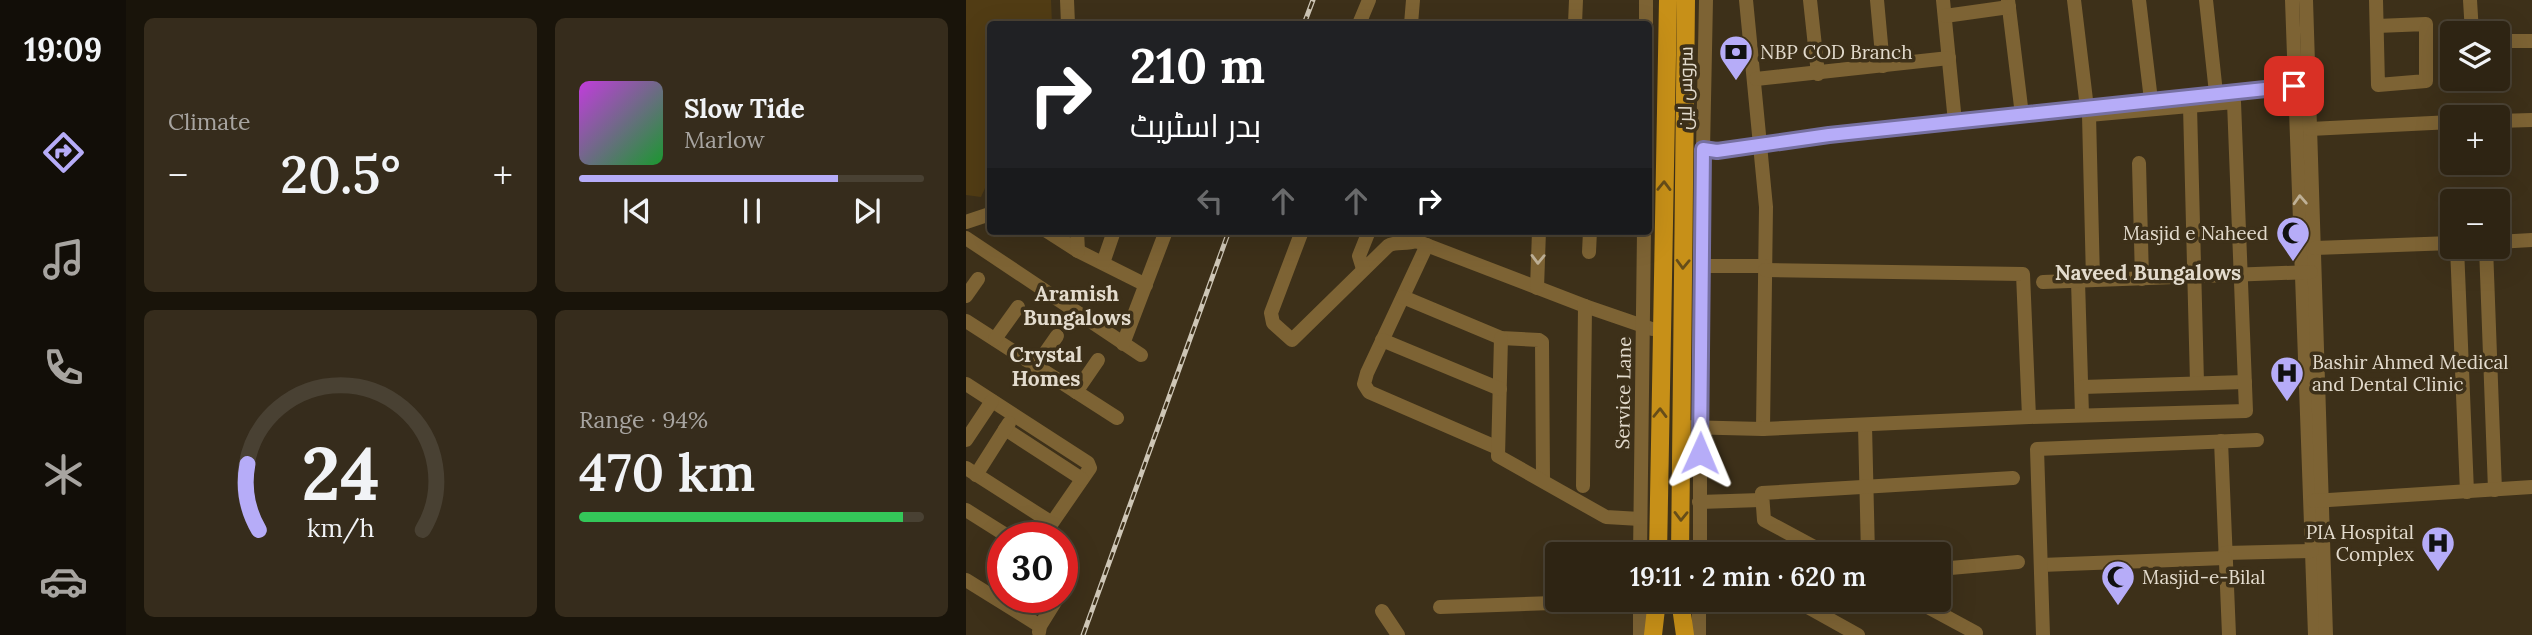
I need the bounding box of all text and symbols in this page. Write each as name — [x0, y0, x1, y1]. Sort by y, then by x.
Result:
map controls — [2440, 21, 2510, 259]
button: layers — [2440, 21, 2510, 91]
text: 19:09 — [24, 29, 102, 70]
bank icon: NBP COD Branch — [1717, 33, 1755, 82]
text: 210 m — [1130, 34, 1265, 96]
place label: NBP COD Branch — [1760, 40, 1913, 64]
street label: سروس لین — [1672, 46, 1698, 130]
icon: right — [1015, 49, 1106, 140]
pin — [2264, 56, 2324, 116]
icon: arrive — [2275, 67, 2313, 105]
text: Slow Tide — [684, 92, 805, 125]
text: بدر اسٹریٹ — [1130, 105, 1261, 146]
button: + — [2440, 105, 2510, 175]
text: Climate — [168, 107, 250, 136]
text: Marlow — [684, 125, 765, 154]
icon: directions — [39, 128, 88, 177]
text: 20.5° — [280, 141, 401, 207]
text: − — [168, 151, 188, 199]
text: + — [493, 151, 513, 199]
one-way arrow — [1656, 180, 1672, 190]
icon: left — [1191, 182, 1229, 220]
icon: ahead — [1264, 182, 1302, 220]
icon: ahead — [1337, 182, 1375, 220]
icon: right — [1410, 182, 1448, 220]
button: − — [2440, 189, 2510, 259]
icon: previous — [618, 192, 656, 230]
icon: pause — [733, 192, 771, 230]
icon: next — [848, 192, 886, 230]
one-way arrow — [2292, 194, 2307, 205]
mosque icon: Masjid e Naheed — [2274, 214, 2312, 263]
place label: Masjid e Naheed — [2123, 221, 2268, 245]
icon: music — [39, 235, 88, 284]
one-way arrow — [1530, 255, 1546, 265]
one-way arrow — [1676, 259, 1691, 270]
district label: Naveed Bungalows — [2055, 259, 2241, 286]
district label: Aramish Bungalows — [1023, 280, 1131, 331]
street label: Service Lane — [1610, 336, 1636, 450]
district label: Crystal Homes — [1010, 341, 1083, 392]
icon: phone — [39, 343, 88, 392]
place label: Bashir Ahmed Medical and Dental Clinic — [2312, 350, 2508, 396]
hospital icon: Bashir Ahmed Medical and Dental Clinic — [2268, 354, 2306, 403]
text: Range · 94% — [579, 405, 708, 434]
one-way arrow — [1653, 407, 1668, 418]
position arrow — [1663, 416, 1737, 490]
text: 24 — [301, 427, 380, 520]
text: 470 km — [579, 439, 755, 505]
icon: climate — [39, 450, 88, 499]
text: km/h — [307, 511, 374, 543]
one-way arrow — [1673, 511, 1689, 522]
place label: PIA Hospital Complex — [2306, 520, 2414, 566]
speed limit sign: 30 — [987, 522, 1078, 613]
hospital icon: PIA Hospital Complex — [2419, 524, 2457, 573]
icon: car — [39, 557, 88, 606]
mosque icon: Masjid-e-Bilal — [2099, 558, 2137, 607]
text: 19:11 · 2 min · 620 m — [1630, 560, 1866, 593]
place label: Masjid-e-Bilal — [2142, 565, 2265, 589]

